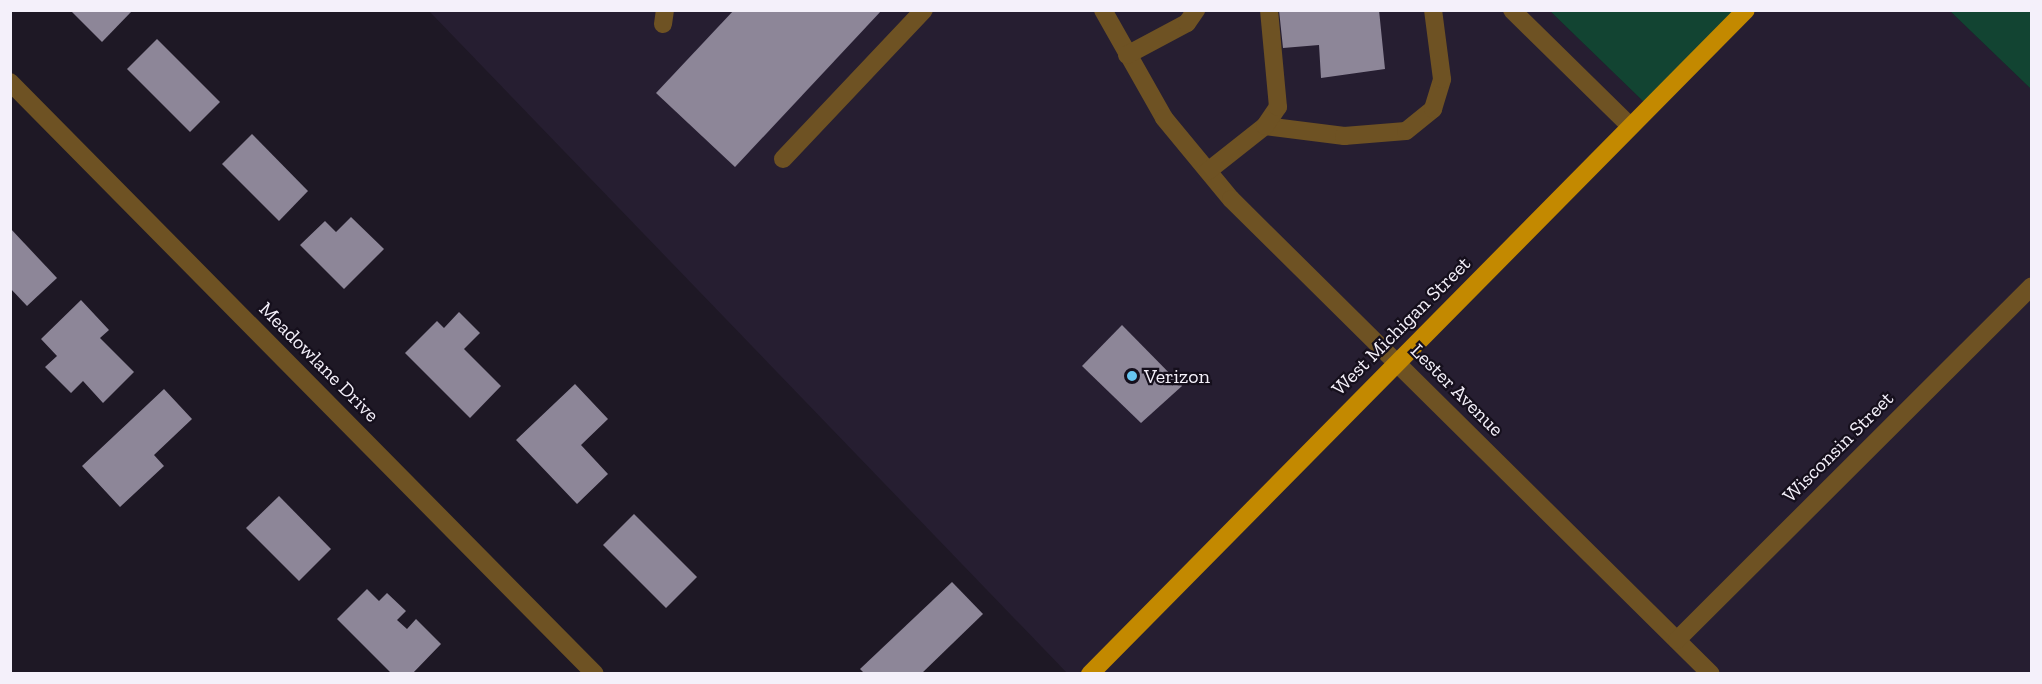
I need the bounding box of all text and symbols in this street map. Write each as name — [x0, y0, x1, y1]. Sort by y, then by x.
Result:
street label: West Michigan Street — [1327, 252, 1475, 400]
street label: Meadowlane Drive — [254, 297, 384, 427]
street label: Lester Avenue — [1405, 338, 1509, 442]
place label: Verizon — [1144, 364, 1210, 388]
marker: Verizon — [1125, 369, 1139, 383]
street label: Wisconsin Street — [1778, 387, 1898, 507]

